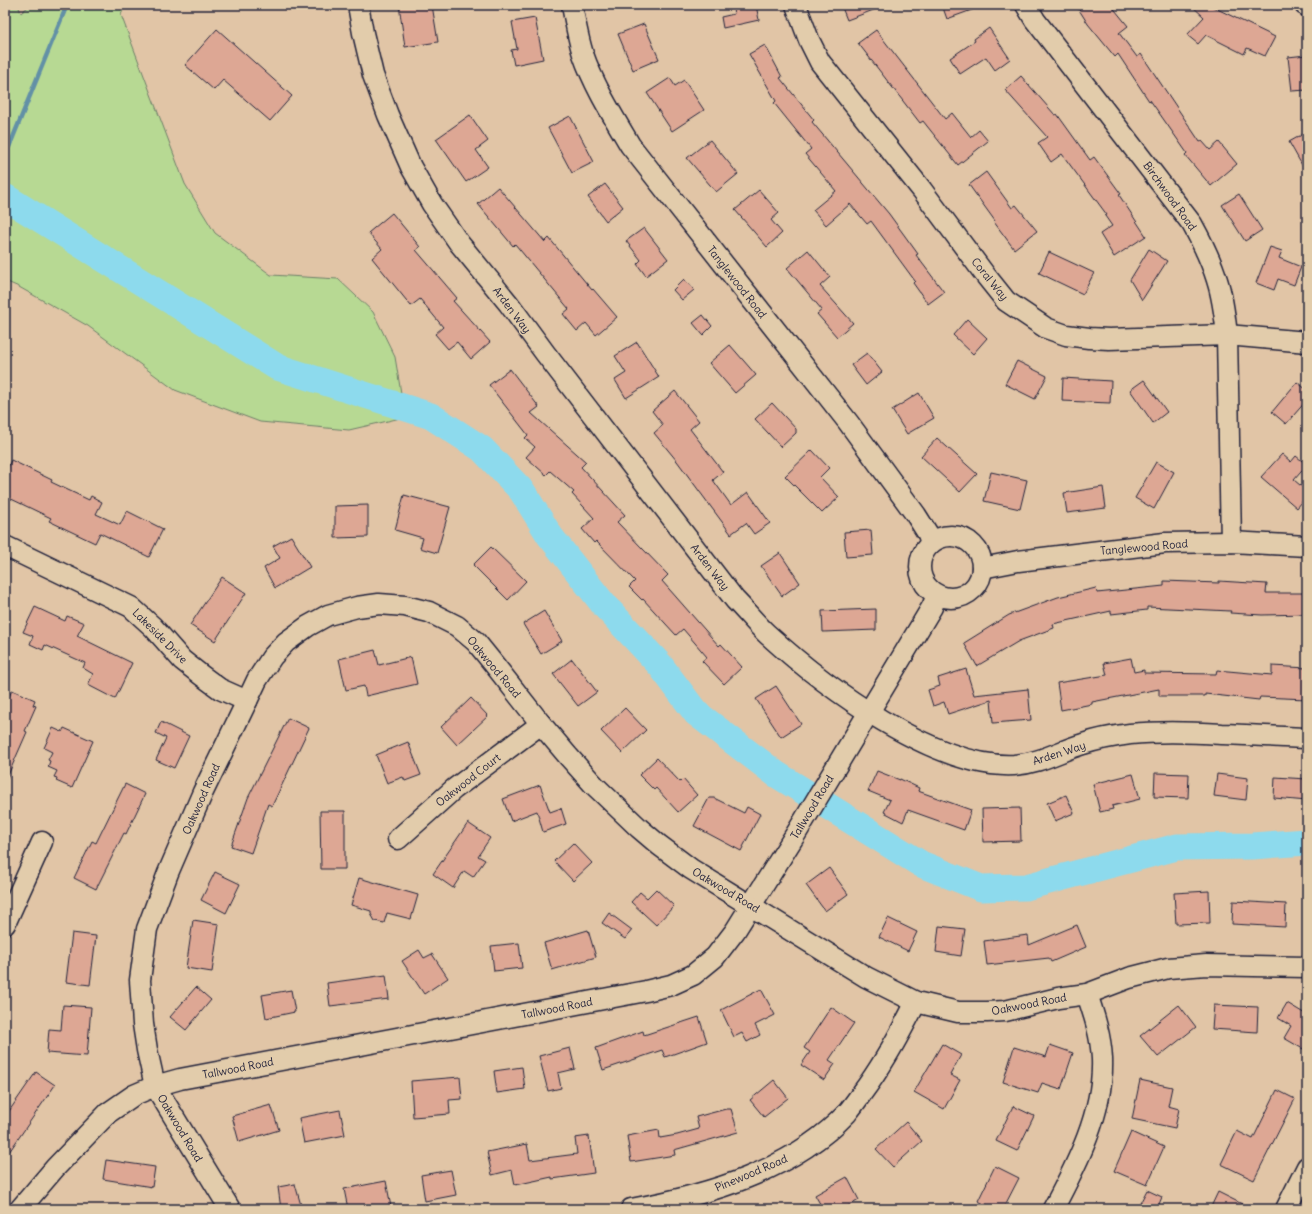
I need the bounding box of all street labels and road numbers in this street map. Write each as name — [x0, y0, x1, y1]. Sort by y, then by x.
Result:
street label: Birchwood Road — [1140, 159, 1200, 234]
street label: Tanglewood Road — [704, 243, 770, 321]
street label: Coral Way — [968, 255, 1012, 303]
street label: Arden Way — [490, 284, 534, 336]
street label: Tanglewood Road — [1099, 536, 1189, 558]
street label: Arden Way — [688, 541, 732, 593]
street label: Lakeside Drive — [130, 606, 190, 666]
street label: Oakwood Road — [464, 633, 524, 701]
street label: Arden Way — [1031, 738, 1087, 768]
street label: Oakwood Court — [433, 750, 503, 810]
street label: Oakwood Road — [179, 761, 223, 837]
street label: Tallwood Road — [787, 772, 837, 842]
street label: Oakwood Road — [690, 864, 763, 916]
street label: Oakwood Road — [990, 990, 1068, 1018]
street label: Tallwood Road — [520, 994, 594, 1022]
street label: Tallwood Road — [201, 1054, 275, 1082]
street label: Oakwood Road — [154, 1092, 206, 1165]
street label: Pinewood Road — [713, 1151, 790, 1195]

